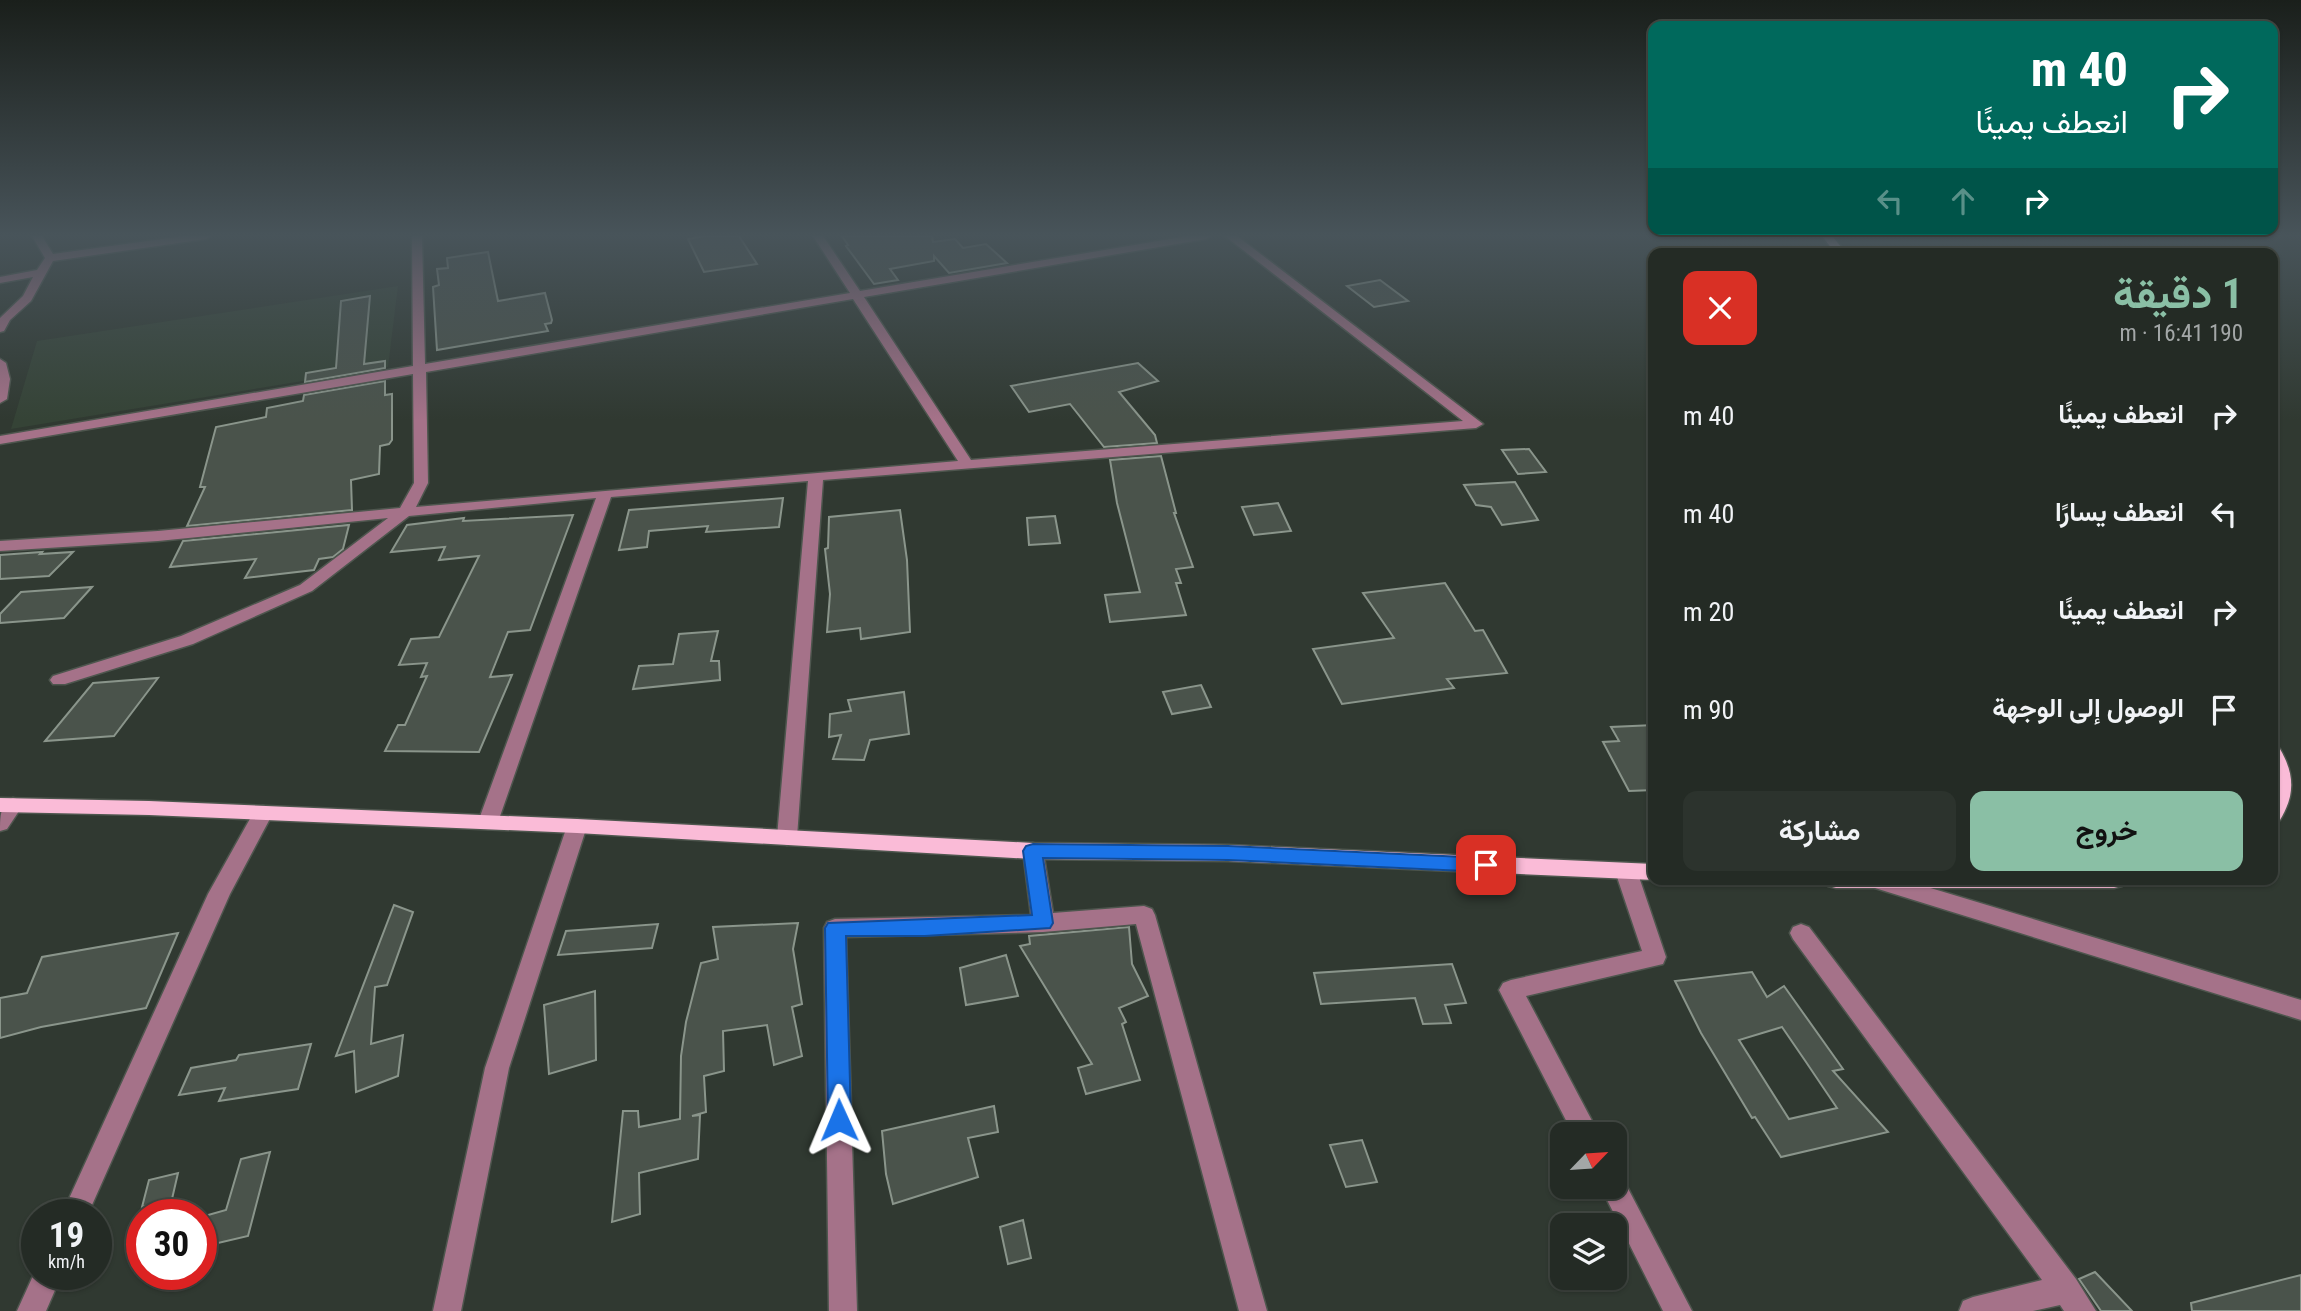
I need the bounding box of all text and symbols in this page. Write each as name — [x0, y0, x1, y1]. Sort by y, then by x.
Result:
text: 40 m — [2031, 41, 2128, 98]
icon: right — [2152, 49, 2243, 140]
text: انعطف يمينًا — [1975, 103, 2128, 141]
icon: left — [1871, 182, 1909, 220]
icon: ahead — [1944, 182, 1982, 220]
icon: right — [2017, 182, 2055, 220]
text: 1 دقيقة — [2113, 269, 2243, 318]
button: close — [1683, 271, 1757, 345]
text: 190 m · 16:41 — [2119, 320, 2243, 347]
icon: right — [2205, 397, 2243, 435]
text: انعطف يمينًا — [2058, 399, 2184, 429]
text: 40 m — [1683, 401, 1734, 431]
icon: left — [2205, 495, 2243, 533]
text: انعطف يسارًا — [2055, 497, 2184, 527]
text: 40 m — [1683, 499, 1734, 529]
icon: right — [2205, 593, 2243, 631]
text: انعطف يمينًا — [2058, 595, 2184, 625]
text: 20 m — [1683, 597, 1734, 627]
icon: arrive — [2205, 691, 2243, 729]
text: الوصول إلى الوجهة — [1992, 693, 2184, 723]
text: 90 m — [1683, 695, 1734, 725]
button: مشاركة — [1683, 791, 1956, 871]
button: خروج — [1970, 791, 2243, 871]
pin — [1456, 835, 1516, 895]
icon: arrive — [1467, 846, 1505, 884]
position arrow — [802, 1083, 876, 1157]
north arrow — [1550, 1122, 1628, 1199]
map controls — [1550, 1122, 1627, 1290]
speed limit sign: 30 — [126, 1199, 217, 1290]
button: layers — [1550, 1213, 1627, 1290]
text: 19 — [49, 1215, 84, 1256]
text: km/h — [48, 1251, 85, 1272]

